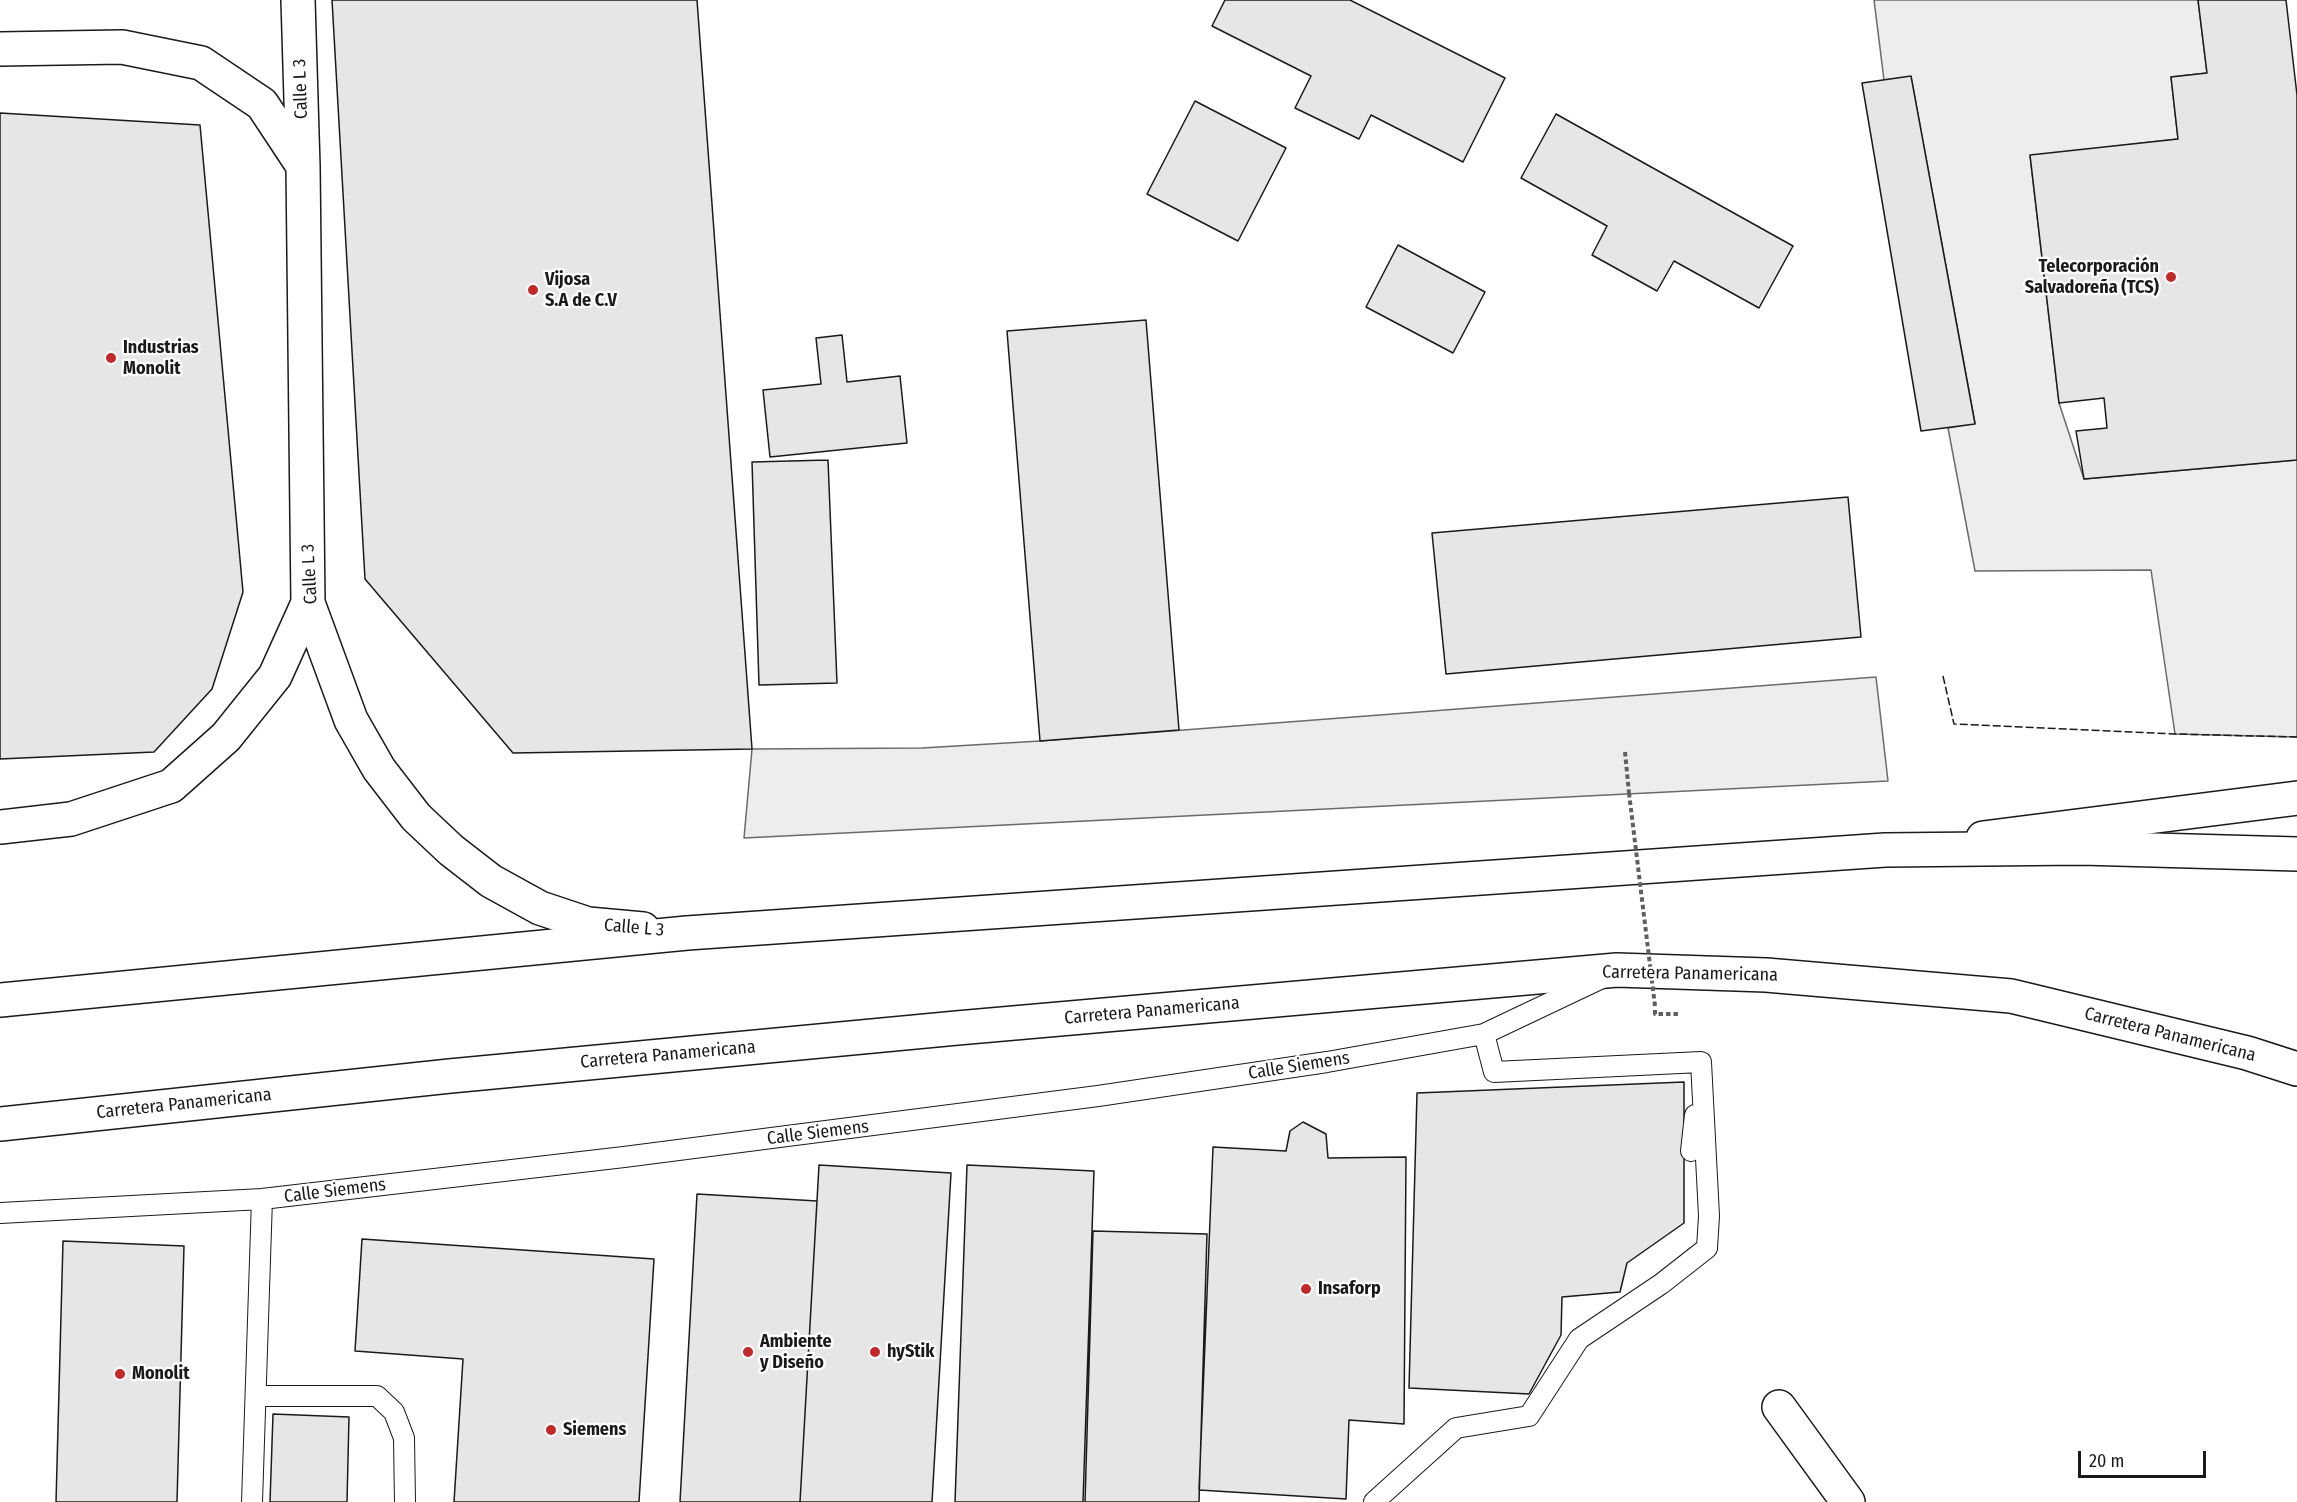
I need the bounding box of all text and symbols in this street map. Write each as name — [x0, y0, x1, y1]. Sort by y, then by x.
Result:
street label: Calle L 3 — [289, 58, 313, 120]
place label: Telecorporación Salvadoreña (TCS) — [2025, 256, 2159, 298]
place label: Vijosa S.A de C.V — [545, 269, 617, 312]
marker: Telecorporación Salvadoreña (TCS) — [2164, 270, 2178, 284]
marker: Vijosa S.A de C.V — [526, 283, 540, 297]
place label: Industrias Monolit — [123, 337, 199, 380]
marker: Industrias Monolit — [104, 351, 118, 365]
street label: Calle L 3 — [298, 543, 322, 605]
street label: Calle L 3 — [603, 915, 665, 941]
street label: Carretera Panamericana — [1602, 962, 1778, 986]
street label: Carretera Panamericana — [1063, 993, 1241, 1029]
street label: Carretera Panamericana — [2082, 1003, 2258, 1067]
street label: Carretera Panamericana — [579, 1037, 757, 1073]
street label: Calle Siemens — [1247, 1047, 1351, 1085]
street label: Carretera Panamericana — [95, 1084, 273, 1124]
street label: Calle Siemens — [766, 1116, 870, 1150]
street label: Calle Siemens — [283, 1174, 387, 1208]
place label: Insaforp — [1318, 1278, 1381, 1300]
marker: Insaforp — [1299, 1282, 1313, 1296]
place label: Ambiente y Diseño — [760, 1331, 832, 1374]
place label: hyStik — [887, 1341, 934, 1363]
marker: Ambiente y Diseño — [741, 1345, 755, 1359]
marker: hyStik — [868, 1345, 882, 1359]
place label: Monolit — [132, 1363, 190, 1385]
marker: Monolit — [113, 1367, 127, 1381]
place label: Siemens — [563, 1419, 626, 1441]
marker: Siemens — [544, 1423, 558, 1437]
scale bar — [2081, 1439, 2208, 1477]
text: 20 m — [2089, 1450, 2124, 1472]

